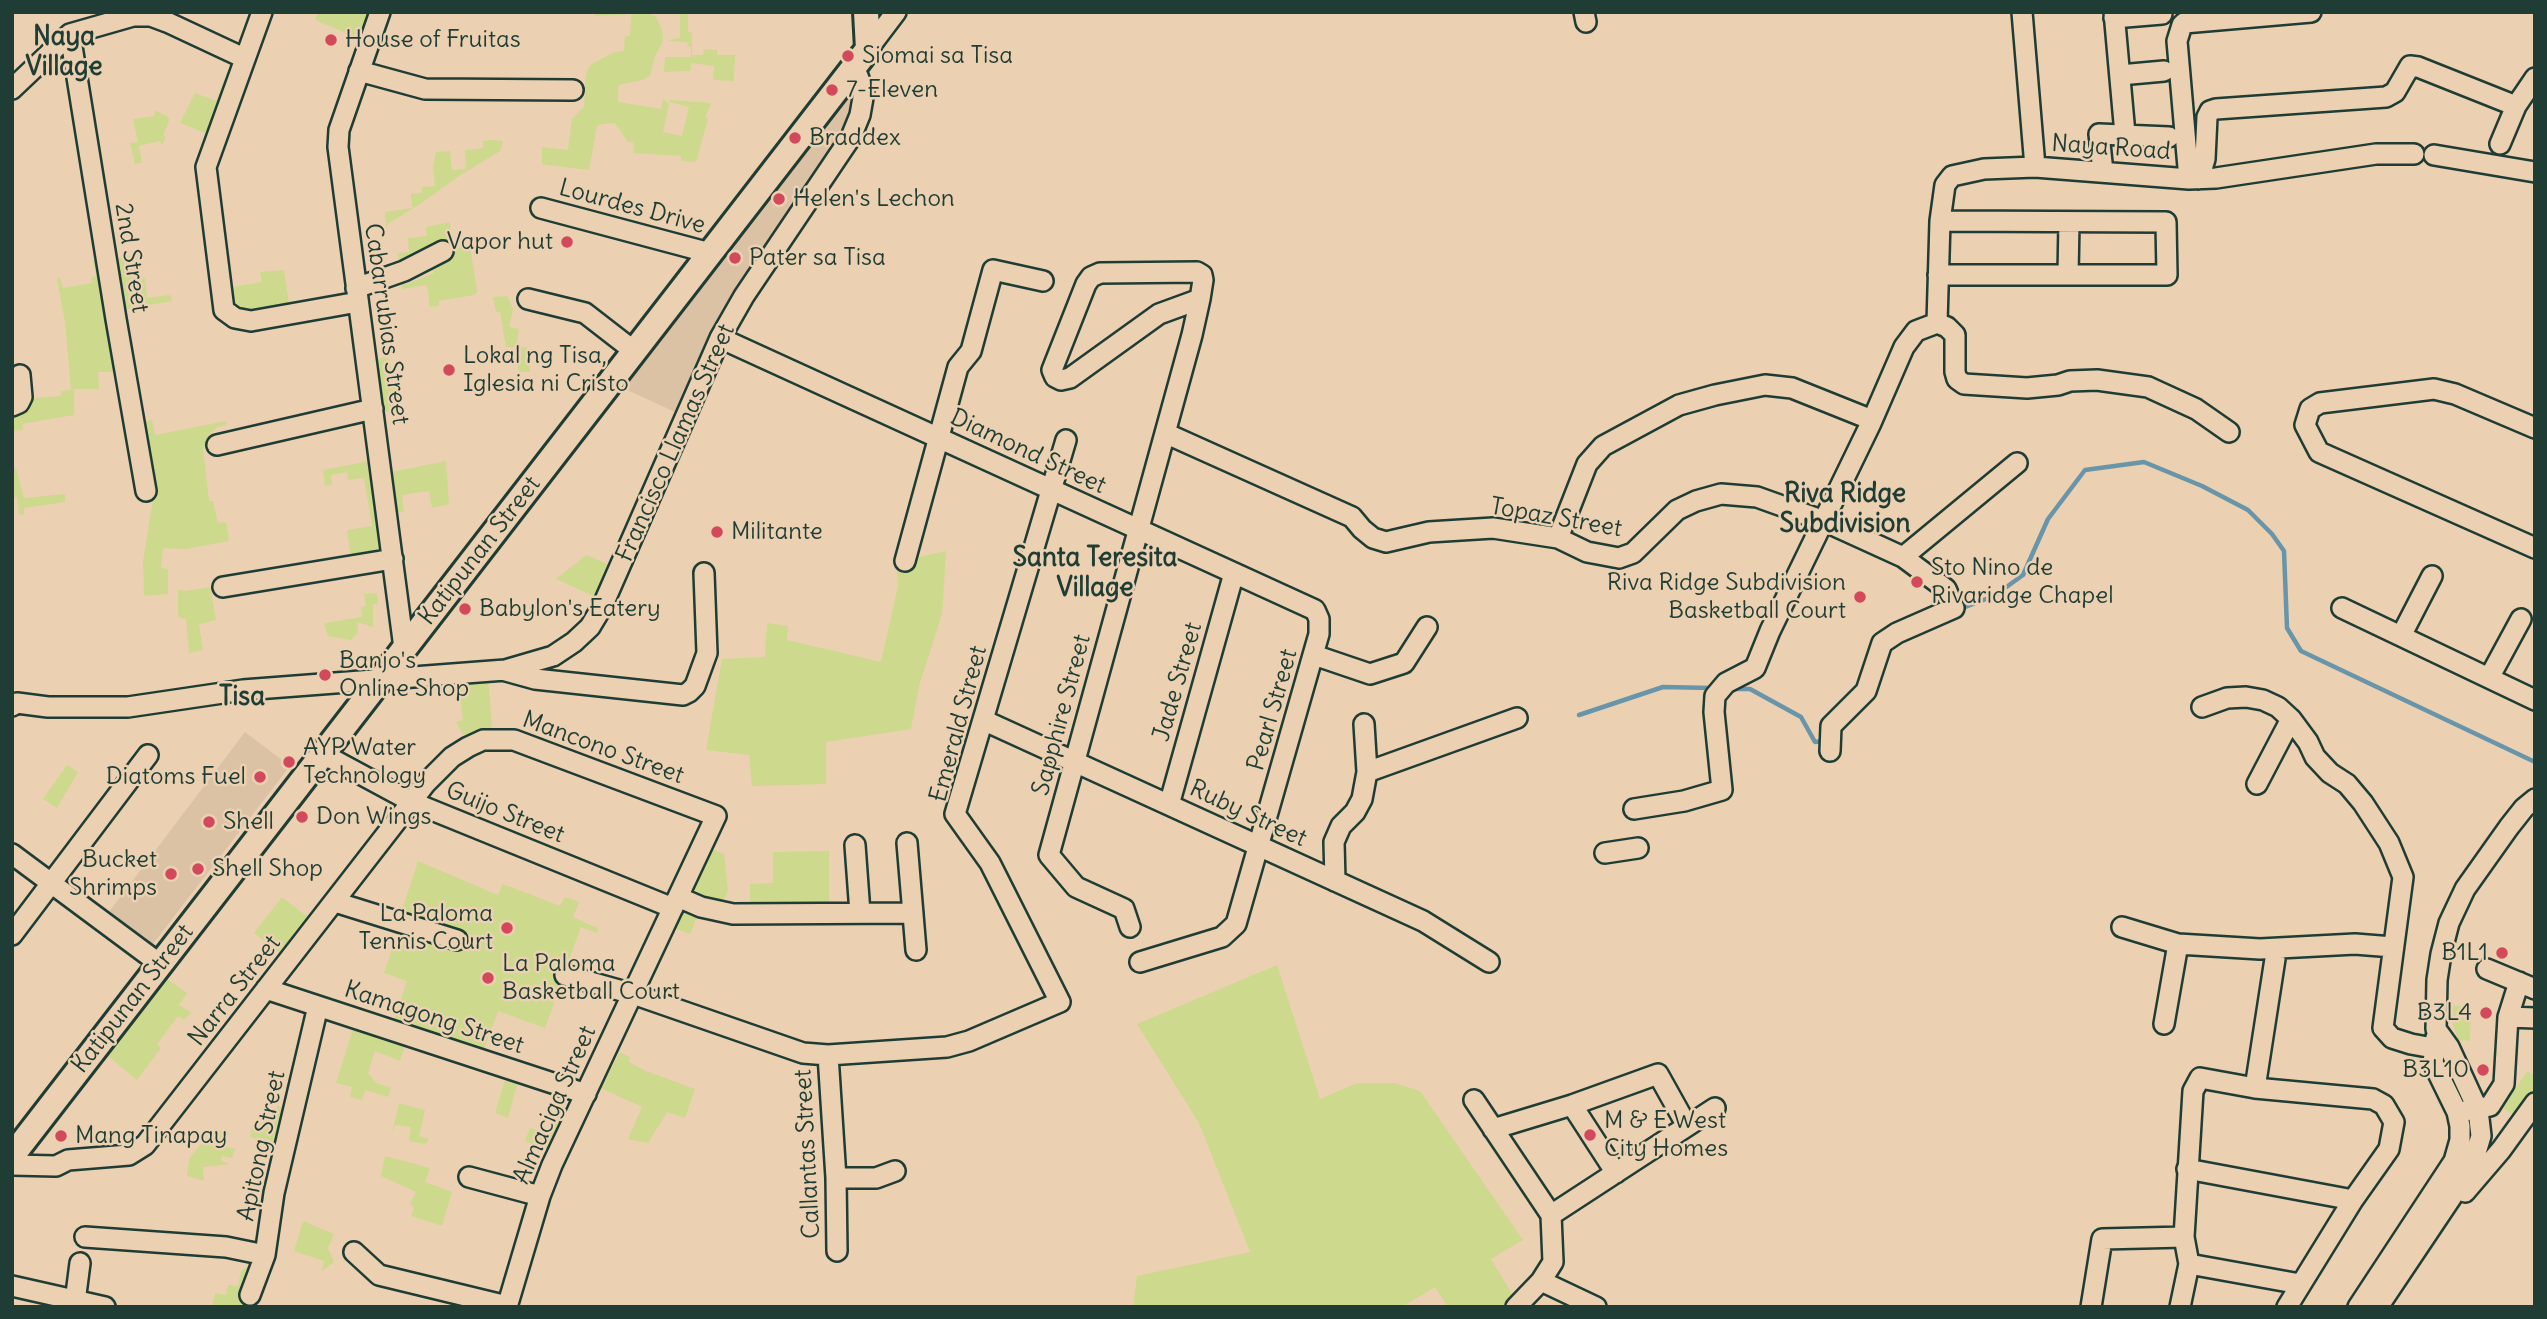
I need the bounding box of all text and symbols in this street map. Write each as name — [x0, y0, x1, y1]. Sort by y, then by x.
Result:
district label: Naya Village — [26, 22, 102, 84]
place label: House of Fruitas — [345, 26, 521, 54]
marker: House of Fruitas — [323, 32, 339, 48]
place label: Siomai sa Tisa — [862, 42, 1013, 70]
marker: Siomai sa Tisa — [840, 48, 856, 64]
place label: 7-Eleven — [846, 76, 938, 104]
marker: 7-Eleven — [824, 82, 840, 98]
place label: Braddex — [809, 124, 901, 152]
street label: Naya Road — [2050, 129, 2172, 167]
marker: Braddex — [787, 130, 803, 146]
street label: Lourdes Drive — [556, 174, 708, 240]
place label: Helen's Lechon — [793, 185, 955, 213]
marker: Helen's Lechon — [771, 191, 787, 207]
street label: 2nd Street — [108, 201, 154, 315]
street label: Cabarrubias Street — [358, 222, 414, 426]
place label: Vapor hut — [447, 228, 553, 256]
marker: Vapor hut — [559, 234, 575, 250]
place label: Pater sa Tisa — [749, 244, 886, 272]
marker: Pater sa Tisa — [727, 250, 743, 266]
street label: Francisco Llamas Street — [611, 320, 741, 566]
place label: Lokal ng Tisa, Iglesia ni Cristo — [463, 342, 629, 398]
marker: Lokal ng Tisa, Iglesia ni Cristo — [441, 362, 457, 378]
street label: Diamond Street — [946, 403, 1110, 501]
street label: Katipunan Street — [413, 471, 547, 631]
district label: Riva Ridge Subdivision — [1780, 479, 1910, 540]
street label: Topaz Street — [1488, 492, 1624, 544]
place label: Militante — [731, 518, 823, 546]
marker: Militante — [709, 524, 725, 540]
district label: Santa Teresita Village — [1013, 543, 1177, 604]
place label: Sto Nino de Rivaridge Chapel — [1931, 554, 2114, 610]
place label: Riva Ridge Subdivision Basketball Court — [1607, 569, 1846, 625]
marker: Sto Nino de Rivaridge Chapel — [1909, 574, 1925, 590]
marker: Riva Ridge Subdivision Basketball Court — [1852, 589, 1868, 605]
place label: Babylon's Eatery — [479, 595, 661, 623]
marker: Babylon's Eatery — [457, 601, 473, 617]
street label: Jade Street — [1147, 619, 1209, 745]
street label: Sapphire Street — [1027, 631, 1097, 799]
street label: Emerald Street — [924, 643, 994, 805]
street label: Pearl Street — [1242, 646, 1304, 774]
place label: Banjo's Online Shop — [339, 647, 469, 703]
marker: Banjo's Online Shop — [317, 667, 333, 683]
district label: Tisa — [219, 682, 265, 714]
street label: Mancono Street — [518, 705, 688, 791]
place label: AYP Water Technology — [303, 734, 426, 790]
marker: AYP Water Technology — [281, 754, 297, 770]
place label: Diatoms Fuel — [106, 763, 246, 791]
marker: Diatoms Fuel — [252, 769, 268, 785]
street label: Ruby Street — [1185, 774, 1311, 854]
street label: Guijo Street — [442, 776, 568, 850]
place label: Don Wings — [316, 803, 432, 831]
place label: Shell — [223, 808, 274, 836]
marker: Don Wings — [294, 809, 310, 825]
marker: Shell — [201, 814, 217, 830]
place label: Bucket Shrimps — [69, 846, 157, 902]
place label: Shell Shop — [212, 855, 323, 883]
marker: Shell Shop — [190, 861, 206, 877]
marker: Bucket Shrimps — [163, 866, 179, 882]
place label: La Paloma Tennis Court — [358, 900, 493, 956]
street label: Katipunan Street — [66, 919, 200, 1079]
marker: La Paloma Tennis Court — [499, 920, 515, 936]
street label: Narra Street — [183, 930, 287, 1052]
place label: B1L1 — [2441, 939, 2488, 967]
marker: B1L1 — [2494, 945, 2510, 961]
place label: La Paloma Basketball Court — [502, 950, 680, 1006]
marker: La Paloma Basketball Court — [480, 970, 496, 986]
street label: Kamagong Street — [341, 975, 527, 1061]
place label: B3L4 — [2417, 999, 2472, 1027]
marker: B3L4 — [2478, 1005, 2494, 1021]
street label: Almaciga Street — [507, 1022, 603, 1188]
place label: B3L10 — [2402, 1056, 2469, 1084]
marker: B3L10 — [2475, 1062, 2491, 1078]
street label: Apitong Street — [232, 1068, 292, 1224]
street label: Callantas Street — [789, 1068, 827, 1240]
place label: M & E West City Homes — [1604, 1107, 1728, 1163]
place label: Mang Tinapay — [75, 1122, 227, 1150]
marker: M & E West City Homes — [1582, 1127, 1598, 1143]
marker: Mang Tinapay — [53, 1128, 69, 1144]

